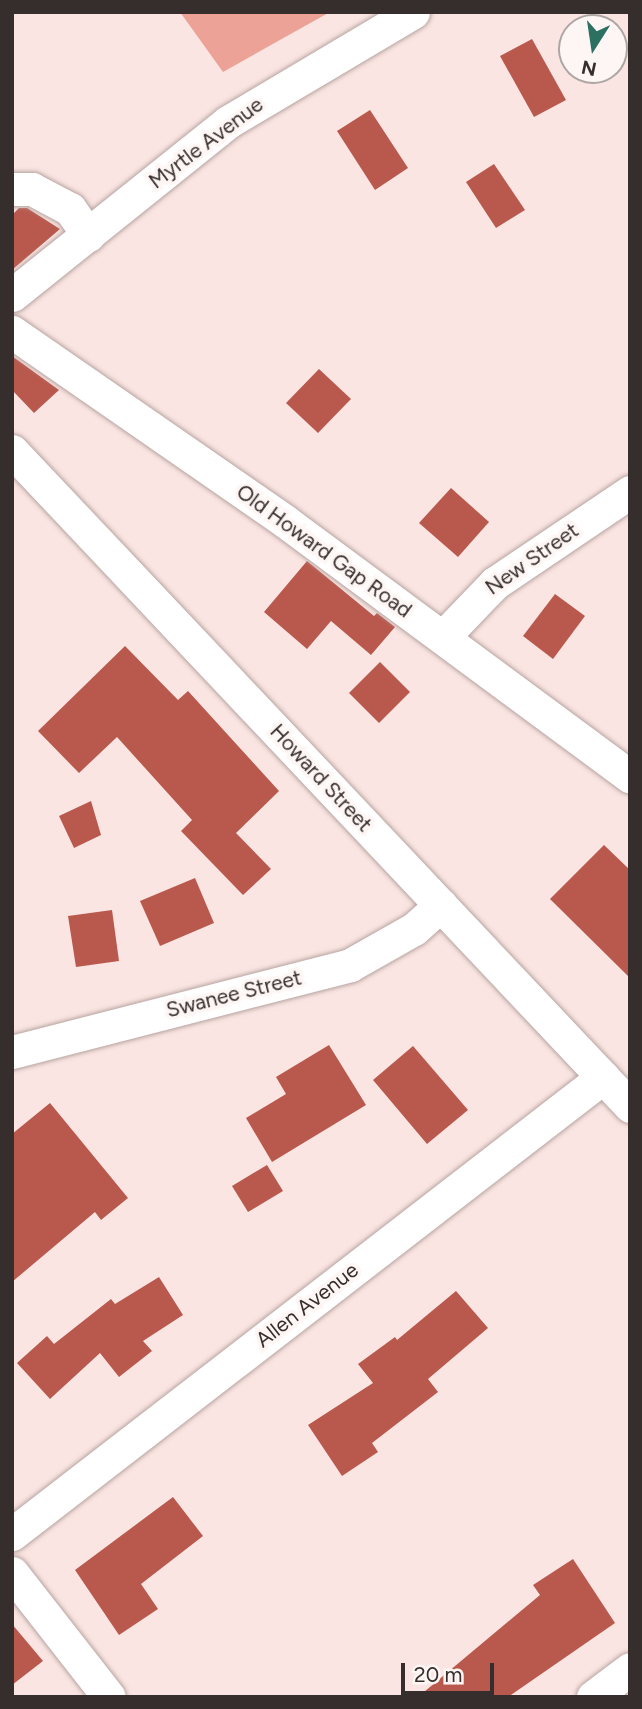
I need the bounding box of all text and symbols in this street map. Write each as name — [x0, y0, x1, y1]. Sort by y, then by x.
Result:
north arrow — [558, 14, 628, 84]
text: N — [579, 55, 599, 81]
street label: Myrtle Avenue — [144, 92, 268, 194]
street label: Old Howard Gap Road — [232, 479, 416, 623]
street label: New Street — [481, 518, 583, 600]
street label: Howard Street — [265, 719, 377, 837]
street label: Swanee Street — [164, 965, 304, 1023]
street label: Allen Avenue — [251, 1257, 363, 1353]
scale bar — [404, 1650, 497, 1694]
text: 20 m — [414, 1662, 462, 1687]

